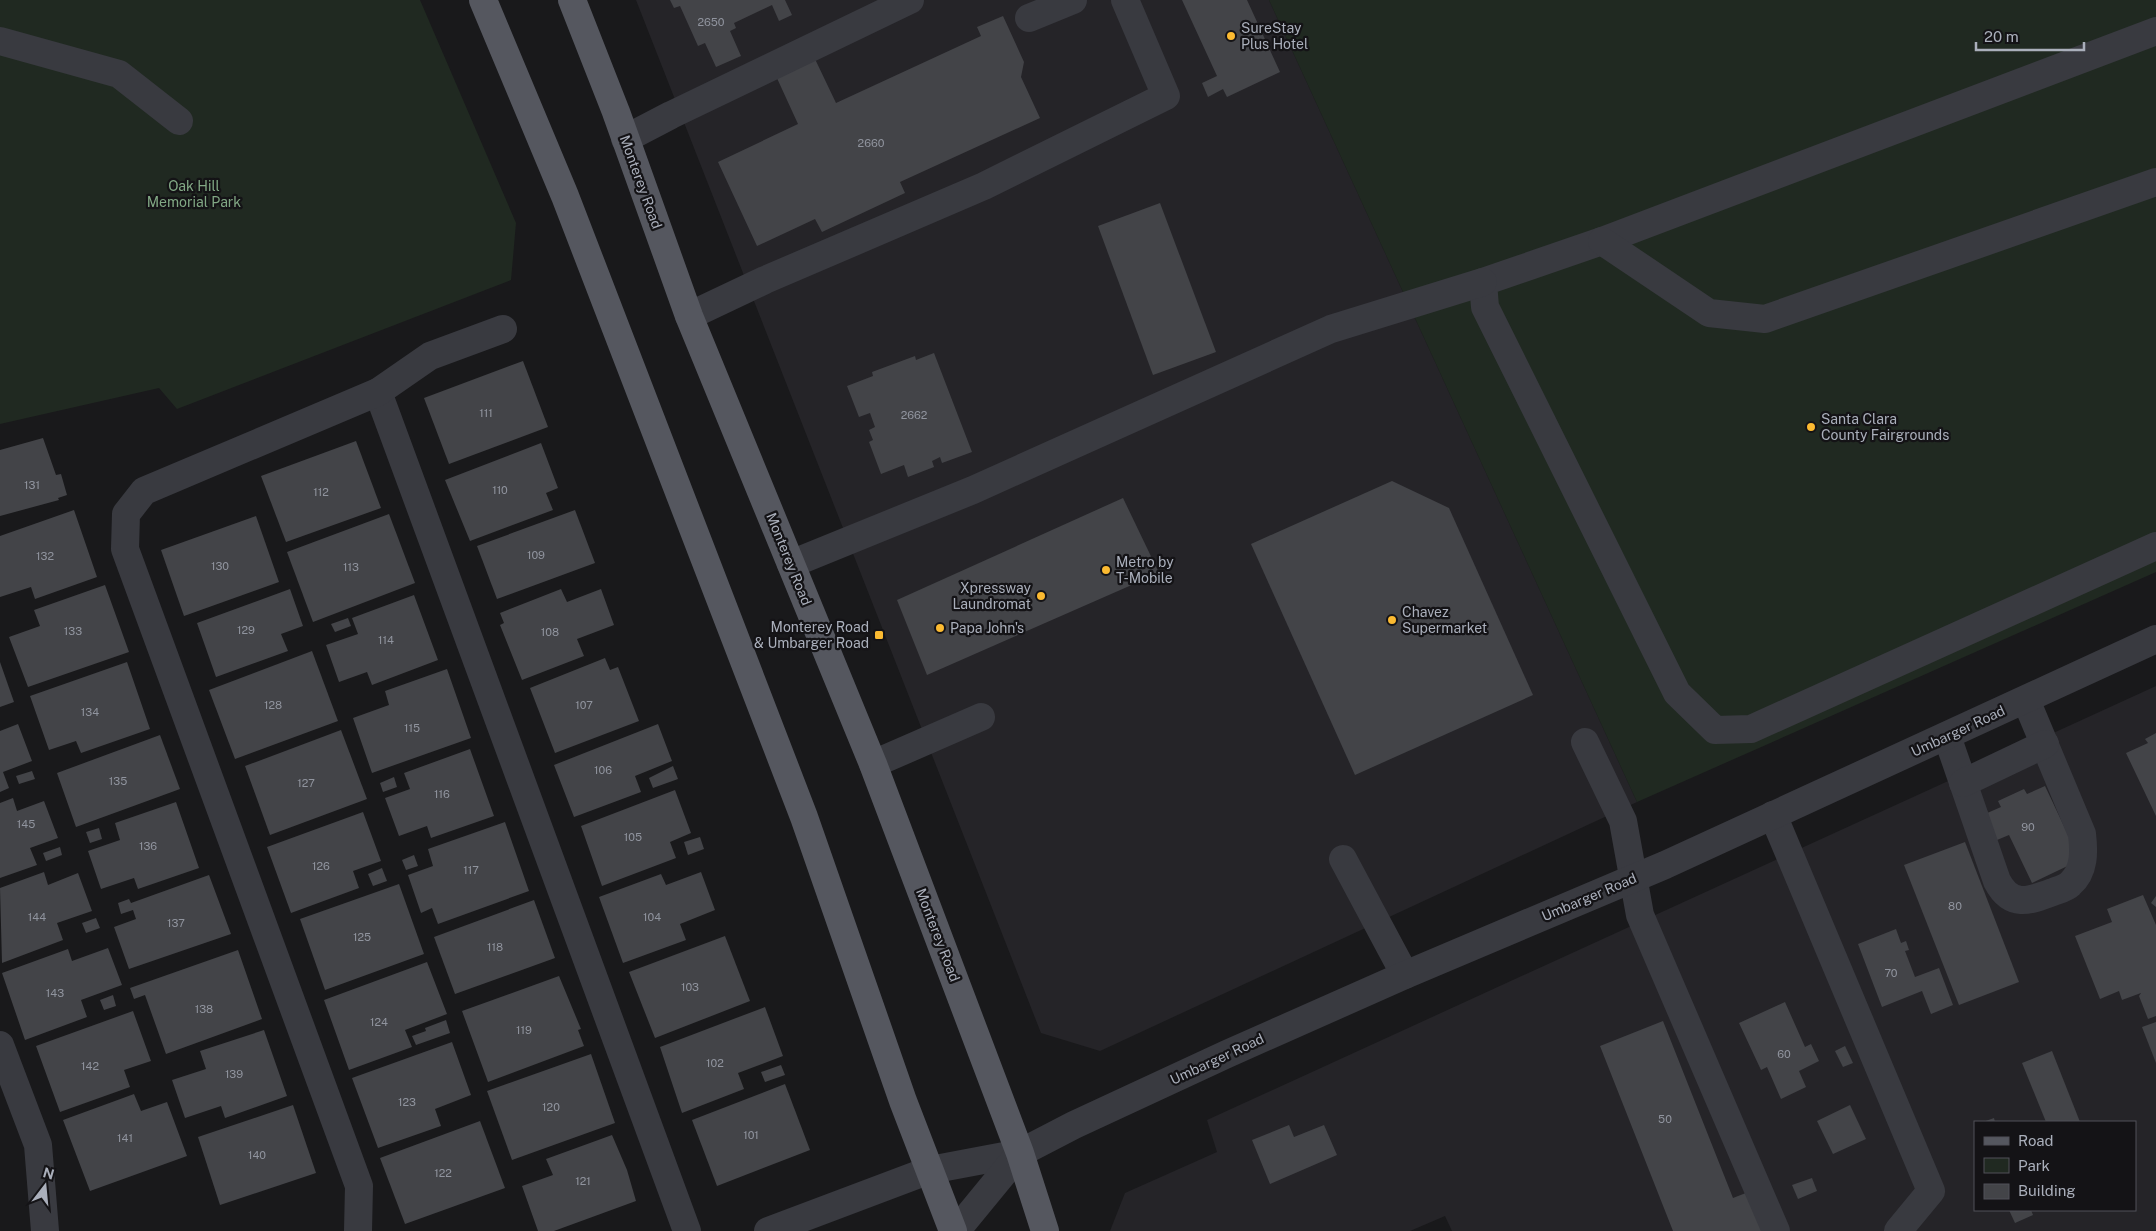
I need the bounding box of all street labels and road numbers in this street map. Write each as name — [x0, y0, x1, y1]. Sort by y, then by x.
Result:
street label: Monterey Road — [617, 133, 665, 231]
street label: Monterey Road — [763, 510, 815, 608]
street label: Umbarger Road — [1909, 702, 2007, 760]
street label: Umbarger Road — [1539, 870, 1639, 924]
street label: Monterey Road — [913, 886, 963, 984]
street label: Umbarger Road — [1168, 1030, 1266, 1088]

